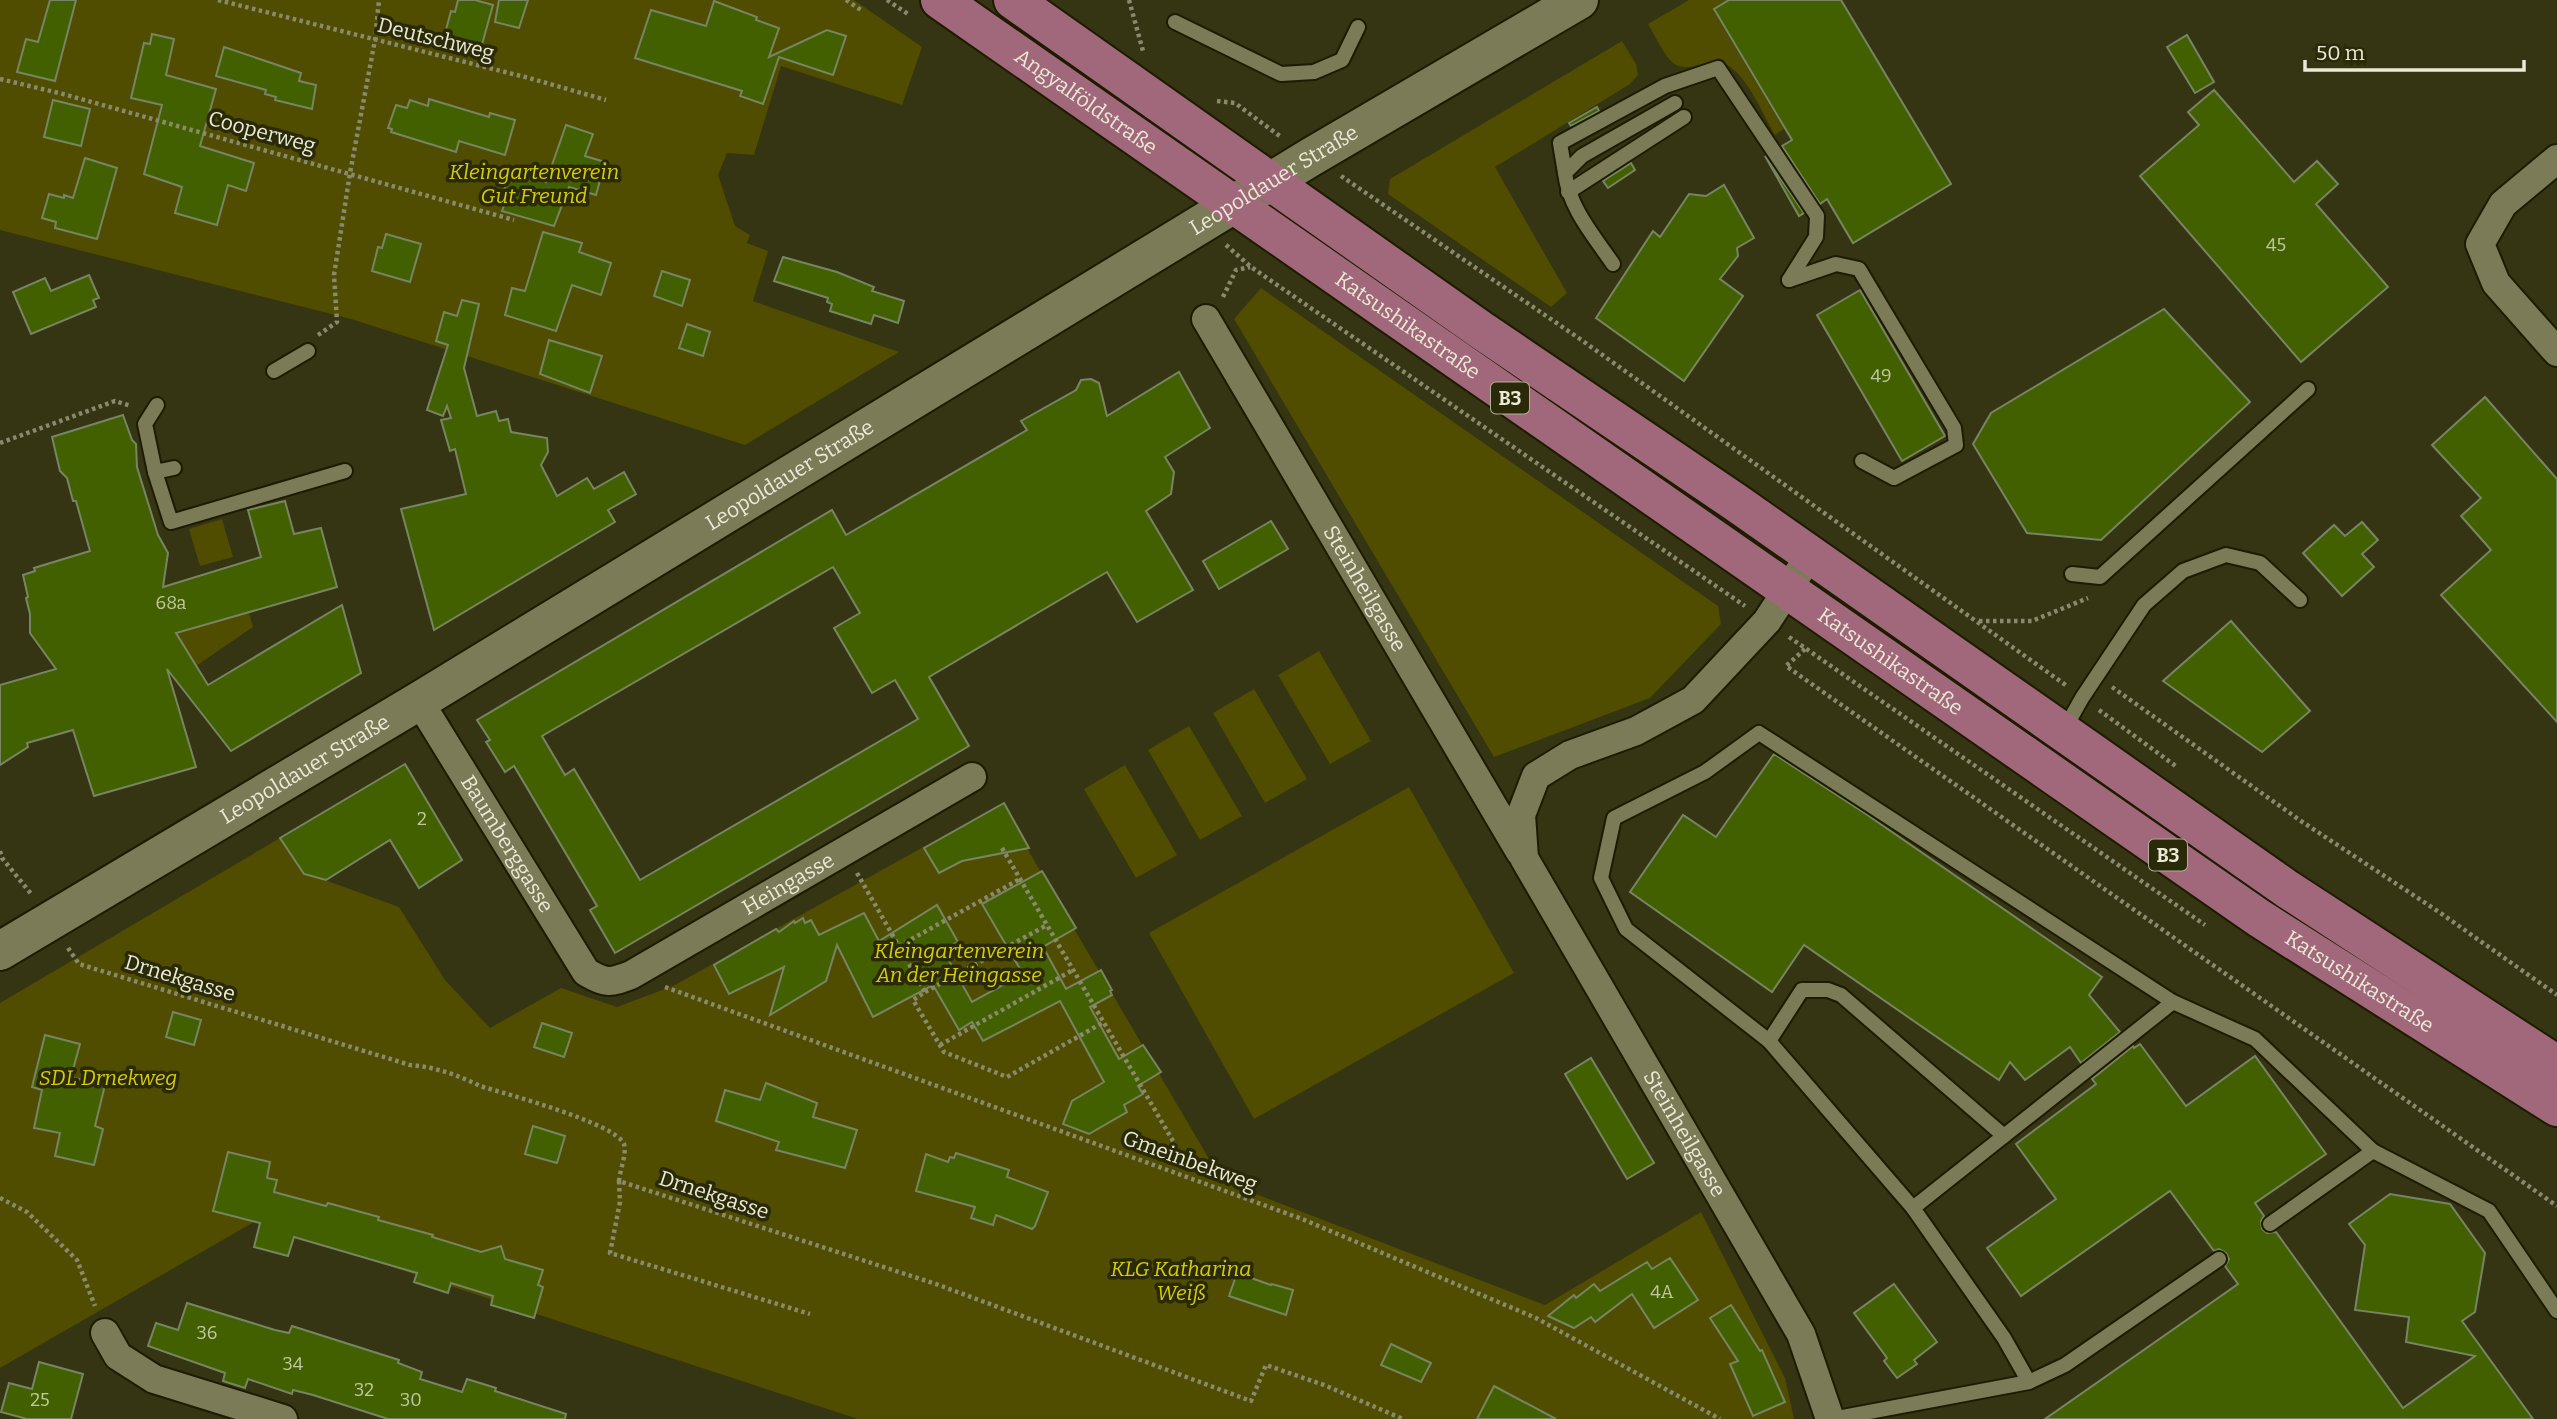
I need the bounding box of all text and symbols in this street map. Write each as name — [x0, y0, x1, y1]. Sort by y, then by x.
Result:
street label: Deutschweg — [375, 12, 497, 66]
scale bar — [2305, 28, 2524, 72]
text: 50 m — [2316, 40, 2365, 66]
street label: Angyalföldstraße — [1010, 43, 1162, 160]
street label: Cooperweg — [205, 105, 319, 159]
street label: Leopoldauer Straße — [1185, 119, 1363, 241]
park label: Kleingartenverein Gut Freund — [449, 159, 619, 209]
house number: 45 — [2266, 234, 2286, 256]
street label: Katsushikastraße — [1330, 266, 1485, 385]
house number: 49 — [1870, 365, 1892, 387]
road number: B3 — [1491, 382, 1529, 414]
street label: Leopoldauer Straße — [701, 414, 878, 536]
street label: Steinheilgasse — [1318, 521, 1412, 657]
house number: 68a — [156, 592, 187, 614]
street label: Katsushikastraße — [1813, 602, 1968, 721]
street label: Leopoldauer Straße — [216, 709, 394, 830]
street label: Baumberggasse — [455, 771, 559, 918]
house number: 2 — [417, 808, 427, 830]
road number: B3 — [2149, 840, 2187, 870]
street label: Heingasse — [738, 847, 839, 921]
street label: Katsushikastraße — [2280, 925, 2439, 1038]
park label: Kleingartenverein An der Heingasse — [874, 938, 1044, 988]
street label: Drnekgasse — [122, 949, 238, 1007]
park label: SDL Drnekweg — [39, 1065, 177, 1091]
street label: Steinheilgasse — [1637, 1066, 1731, 1202]
street label: Gmeinbekweg — [1119, 1125, 1261, 1197]
street label: Drnekgasse — [656, 1165, 772, 1225]
park label: KLG Katharina Weiß — [1111, 1256, 1251, 1306]
house number: 4A — [1650, 1281, 1674, 1303]
house number: 36 — [197, 1322, 217, 1344]
house number: 34 — [283, 1353, 304, 1375]
house number: 32 — [354, 1379, 374, 1401]
house number: 25 — [30, 1389, 50, 1411]
house number: 30 — [400, 1389, 422, 1411]

